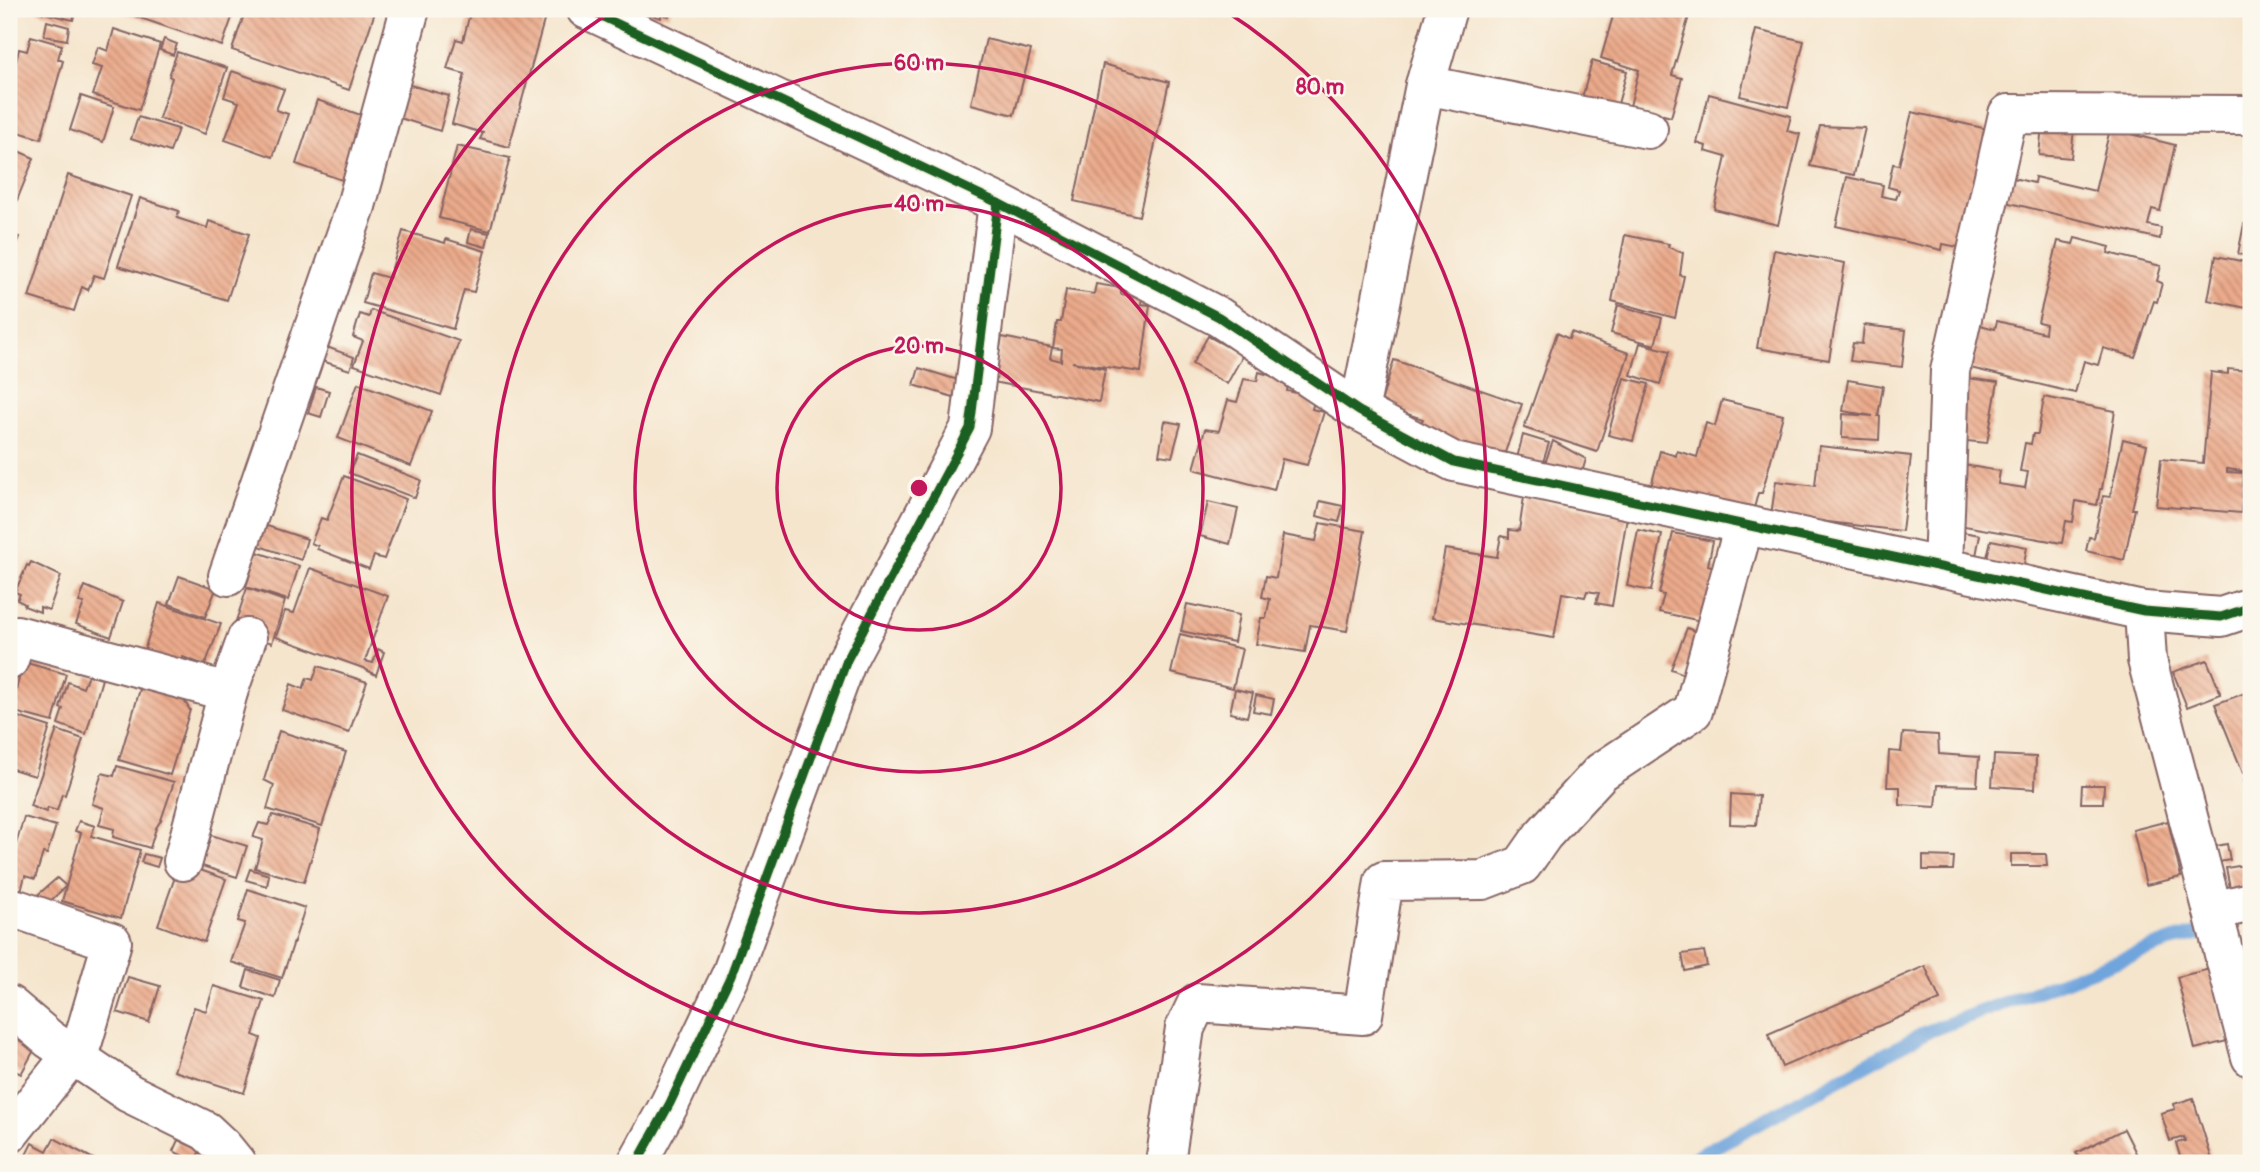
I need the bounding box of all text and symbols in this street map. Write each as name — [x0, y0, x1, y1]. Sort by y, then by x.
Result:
text: 60 m — [894, 50, 944, 77]
text: 80 m — [1296, 74, 1344, 101]
text: 40 m — [894, 191, 944, 218]
text: 20 m — [894, 333, 944, 360]
centre of rings — [907, 476, 931, 500]

